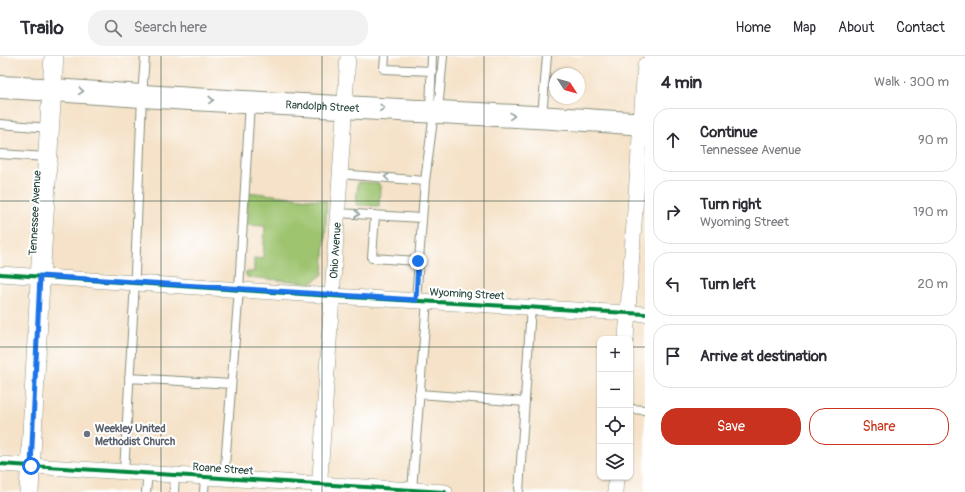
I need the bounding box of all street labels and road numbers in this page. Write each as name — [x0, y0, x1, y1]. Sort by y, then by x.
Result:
street label: Randolph Street — [285, 98, 360, 114]
street label: Tennessee Avenue — [26, 169, 44, 256]
street label: Ohio Avenue — [327, 221, 343, 279]
street label: Wyoming Street — [429, 286, 505, 302]
street label: Roane Street — [192, 460, 254, 478]

